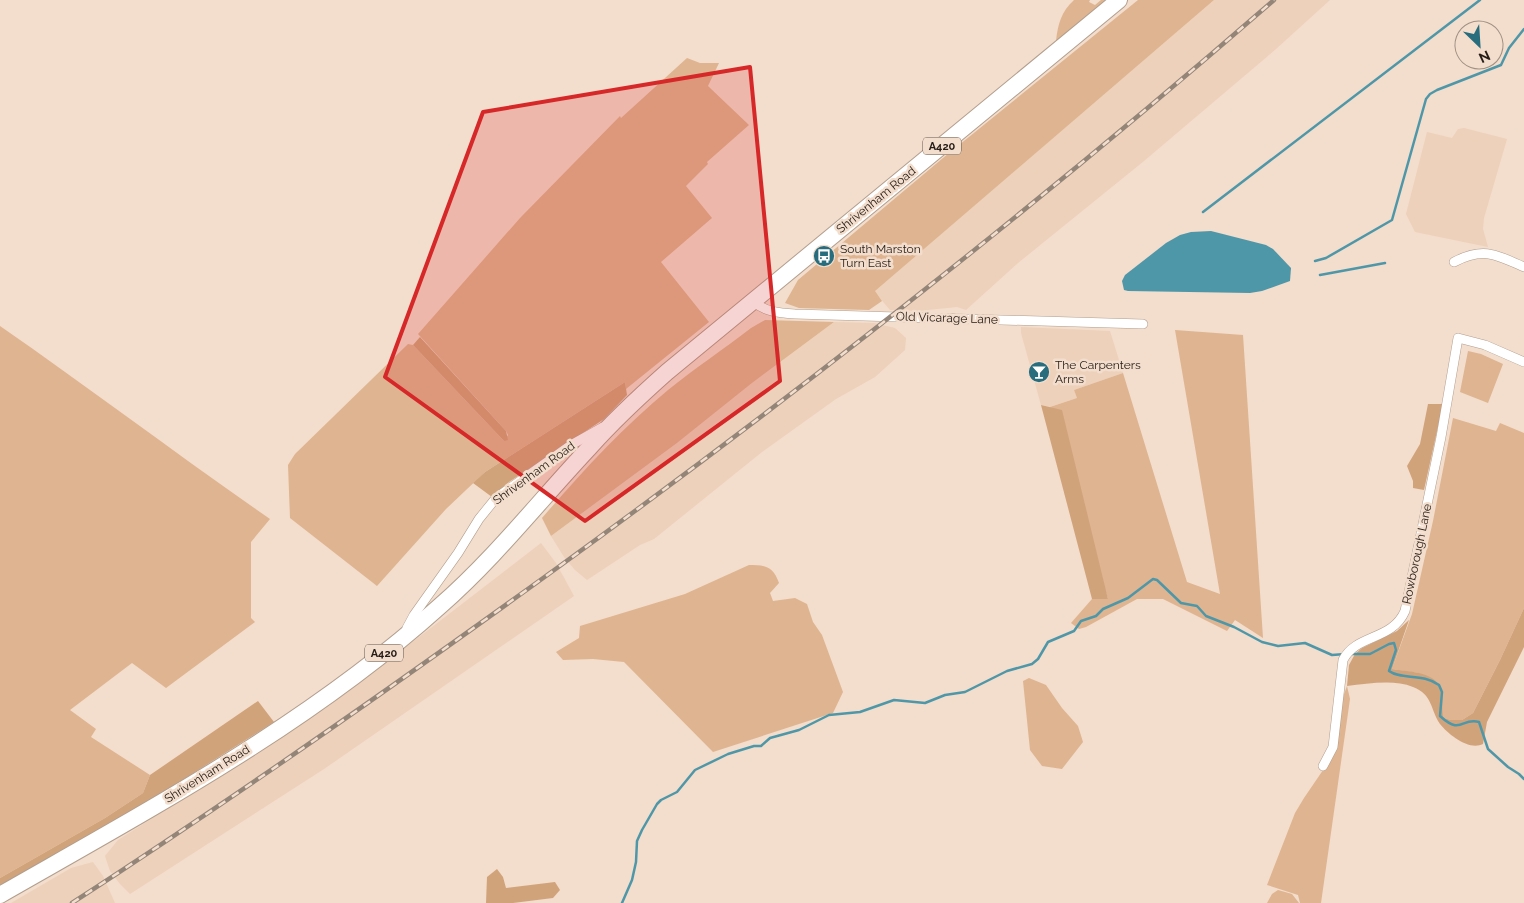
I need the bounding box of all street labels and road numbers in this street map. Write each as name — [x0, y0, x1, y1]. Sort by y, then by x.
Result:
road number: A420 — [923, 138, 961, 154]
street label: Shrivenham Road — [834, 164, 918, 236]
street label: Old Vicarage Lane — [896, 309, 998, 327]
street label: Shrivenham Road — [490, 439, 578, 507]
street label: Rowborough Lane — [1400, 503, 1434, 605]
road number: A420 — [365, 644, 403, 661]
street label: Shrivenham Road — [162, 742, 252, 806]

